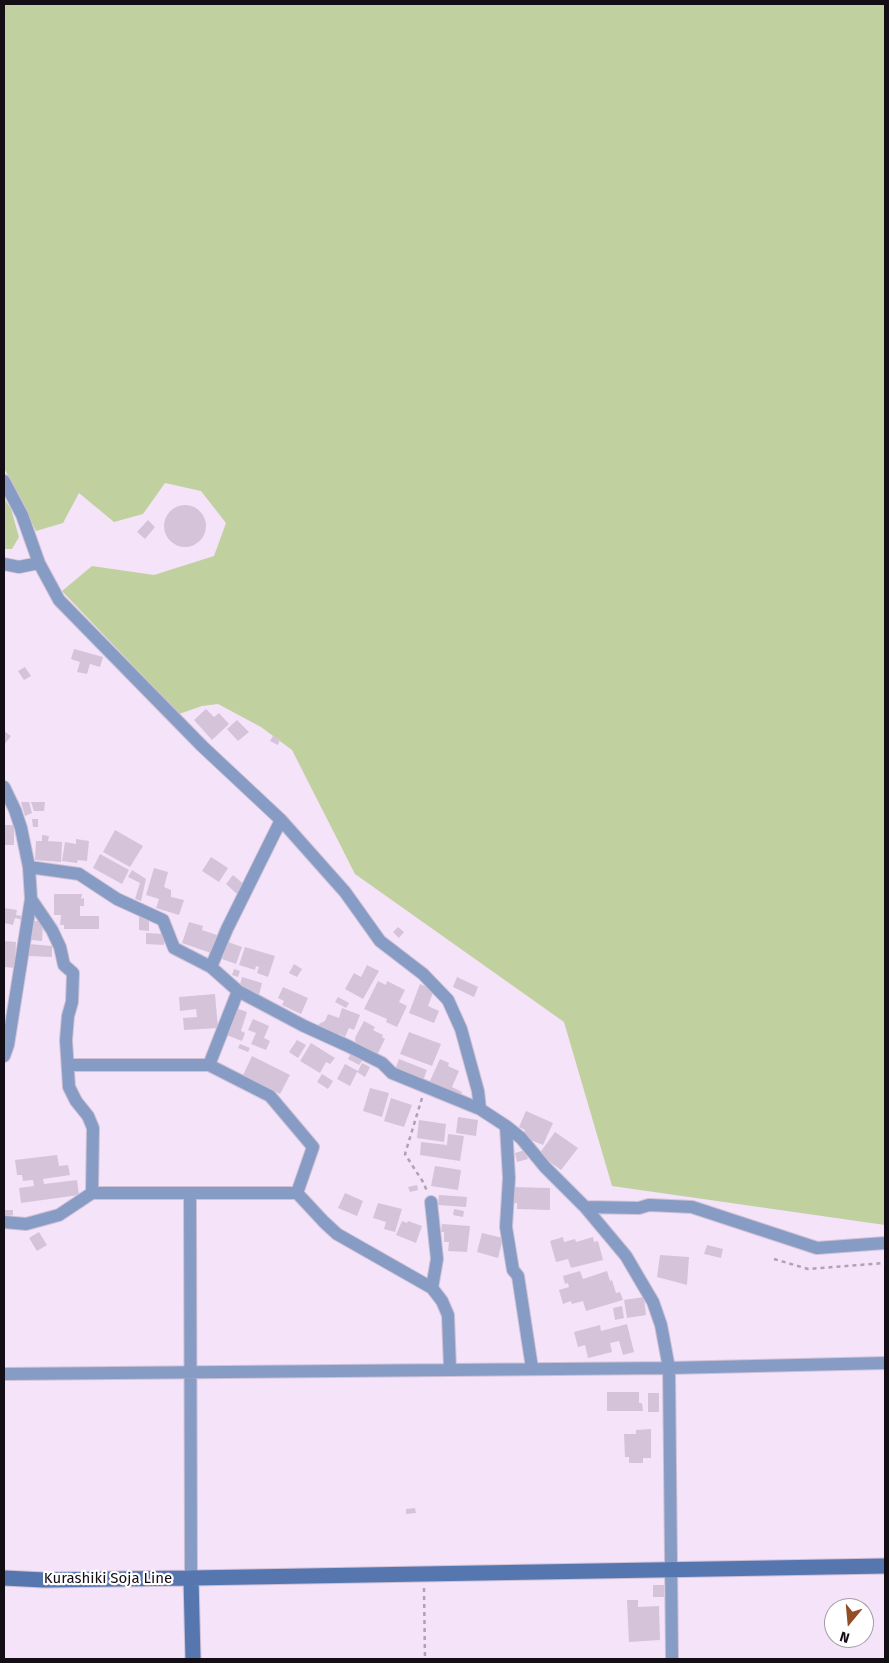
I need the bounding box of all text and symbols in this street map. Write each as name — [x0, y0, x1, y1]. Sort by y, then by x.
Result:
street label: Kurashiki Soja Line — [44, 1570, 172, 1588]
north arrow — [824, 1598, 874, 1648]
text: N — [838, 1627, 852, 1646]

